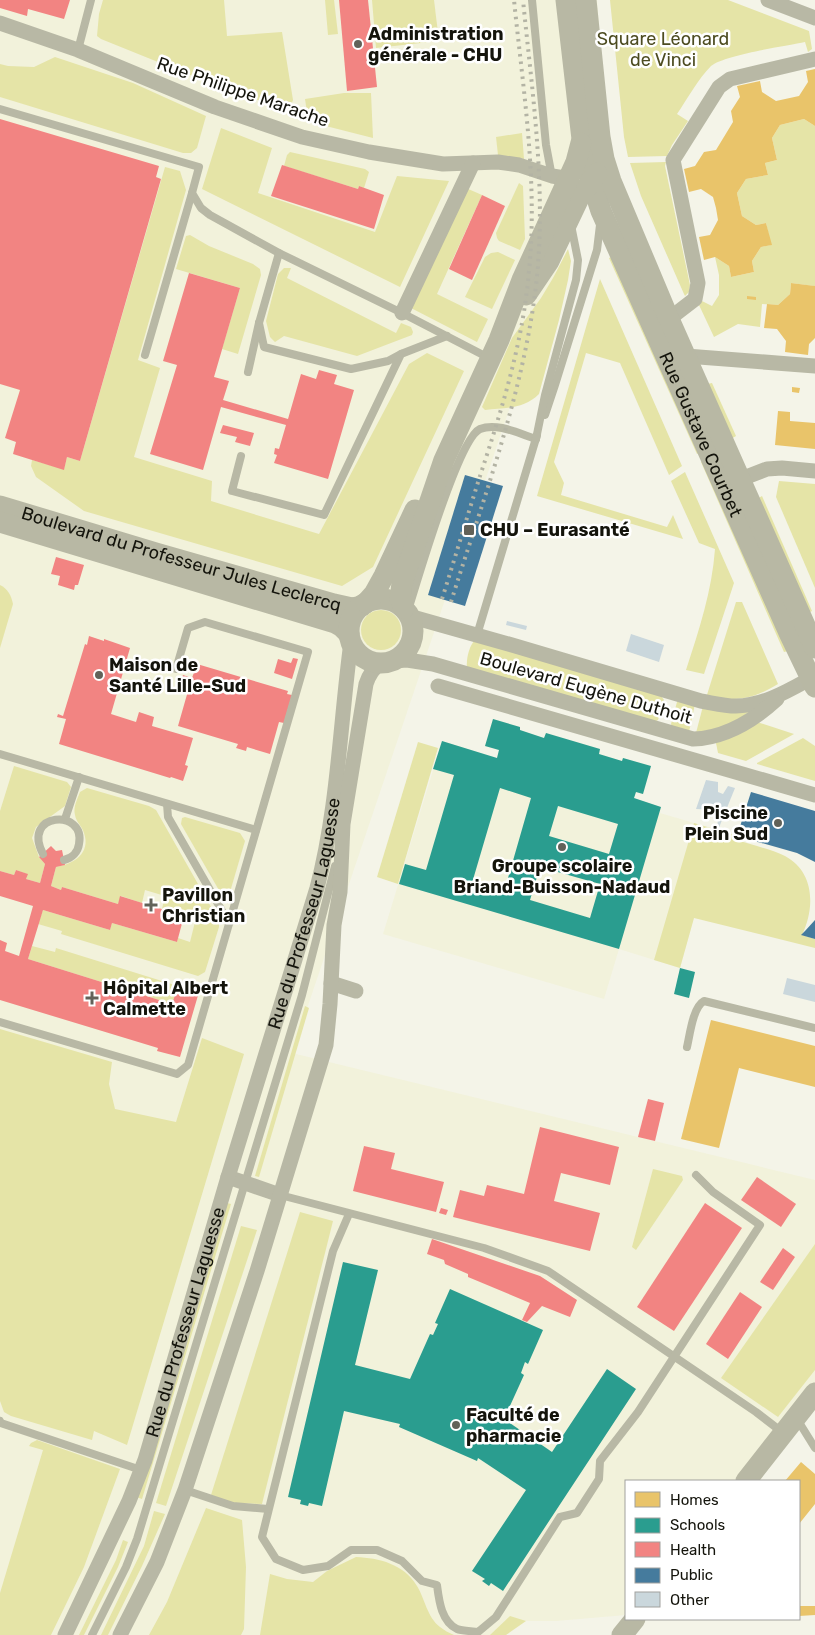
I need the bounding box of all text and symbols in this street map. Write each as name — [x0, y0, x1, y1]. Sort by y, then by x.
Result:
place label: Administration générale - CHU — [368, 23, 504, 66]
park label: Square Léonard de Vinci — [597, 28, 729, 71]
marker: Administration générale - CHU — [352, 38, 364, 50]
street label: Rue Philippe Marache — [154, 52, 332, 132]
street label: Rue Gustave Courbet — [654, 348, 747, 520]
street label: Boulevard du Professeur Jules Leclercq — [19, 502, 343, 616]
place label: CHU – Eurasanté — [480, 519, 630, 541]
marker: CHU – Eurasanté — [462, 523, 476, 537]
street label: Boulevard Eugène Duthoit — [477, 647, 695, 729]
place label: Maison de Santé Lille-Sud — [109, 654, 246, 697]
marker: Maison de Santé Lille-Sud — [93, 669, 105, 681]
street label: Rue du Professeur Laguesse — [263, 797, 345, 1032]
place label: Piscine Plein Sud — [685, 802, 768, 845]
marker: Piscine Plein Sud — [772, 817, 784, 829]
marker: Groupe scolaire Briand-Buisson-Nadaud — [556, 841, 568, 853]
place label: Groupe scolaire Briand-Buisson-Nadaud — [454, 855, 670, 898]
place label: Pavillon Christian — [162, 884, 245, 927]
marker: Pavillon Christian — [144, 898, 158, 912]
place label: Hôpital Albert Calmette — [103, 977, 228, 1020]
marker: Hôpital Albert Calmette — [85, 991, 99, 1005]
street label: Rue du Professeur Laguesse — [141, 1205, 230, 1440]
place label: Faculté de pharmacie — [466, 1404, 562, 1447]
marker: Faculté de pharmacie — [450, 1419, 462, 1431]
legend — [625, 1480, 800, 1620]
text: Homes — [670, 1491, 719, 1509]
text: Schools — [670, 1516, 726, 1534]
text: Health — [670, 1541, 716, 1559]
text: Public — [670, 1566, 713, 1584]
text: Other — [670, 1591, 710, 1609]

